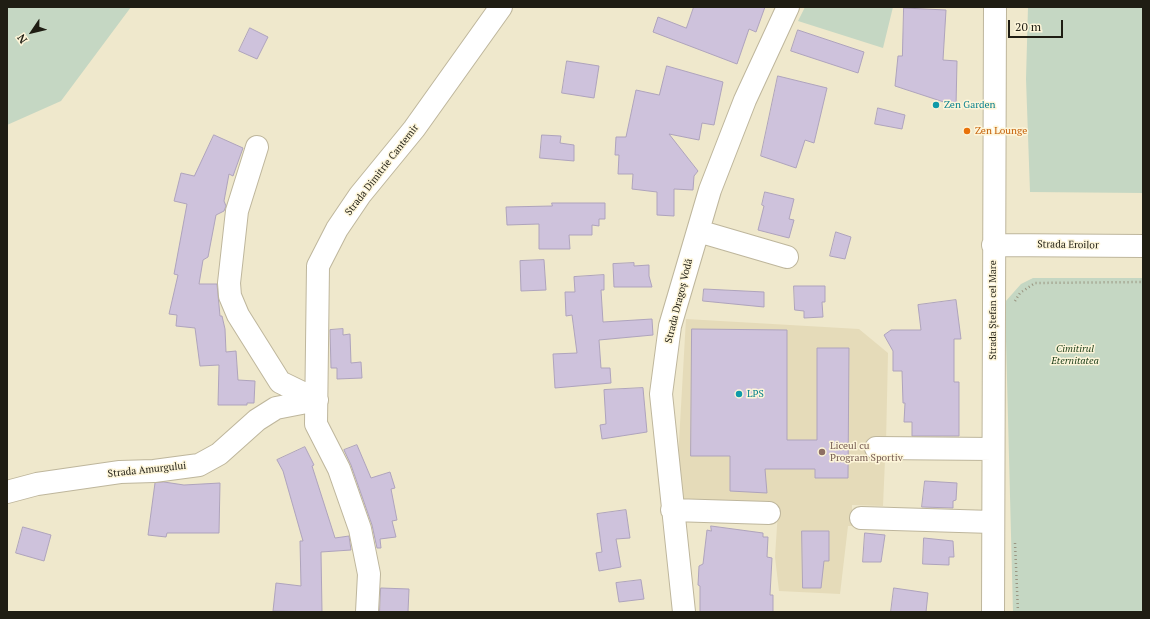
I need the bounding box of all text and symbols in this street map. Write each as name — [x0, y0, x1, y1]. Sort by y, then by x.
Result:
north arrow — [12, 12, 52, 52]
scale bar — [1010, 12, 1065, 38]
text: 20 m — [1015, 19, 1041, 34]
text: N — [14, 31, 30, 46]
place label: Zen Garden — [944, 99, 996, 111]
marker: Zen Garden — [931, 100, 941, 110]
street label: Strada Dimitrie Cantemir — [343, 122, 421, 218]
place label: Zen Lounge — [975, 125, 1027, 137]
marker: Zen Lounge — [962, 126, 972, 136]
street label: Strada Eroilor — [1037, 238, 1099, 252]
street label: Strada Dragoș Vodă — [663, 258, 695, 344]
street label: Strada Ștefan cel Mare — [987, 260, 999, 360]
park label: Cimitirul Eternitatea — [1051, 343, 1099, 366]
place label: LPS — [747, 388, 764, 400]
marker: LPS — [734, 389, 744, 399]
place label: Liceul cu Program Sportiv — [830, 440, 903, 464]
marker: Liceul cu Program Sportiv — [817, 447, 827, 457]
street label: Strada Amurgului — [107, 460, 187, 480]

